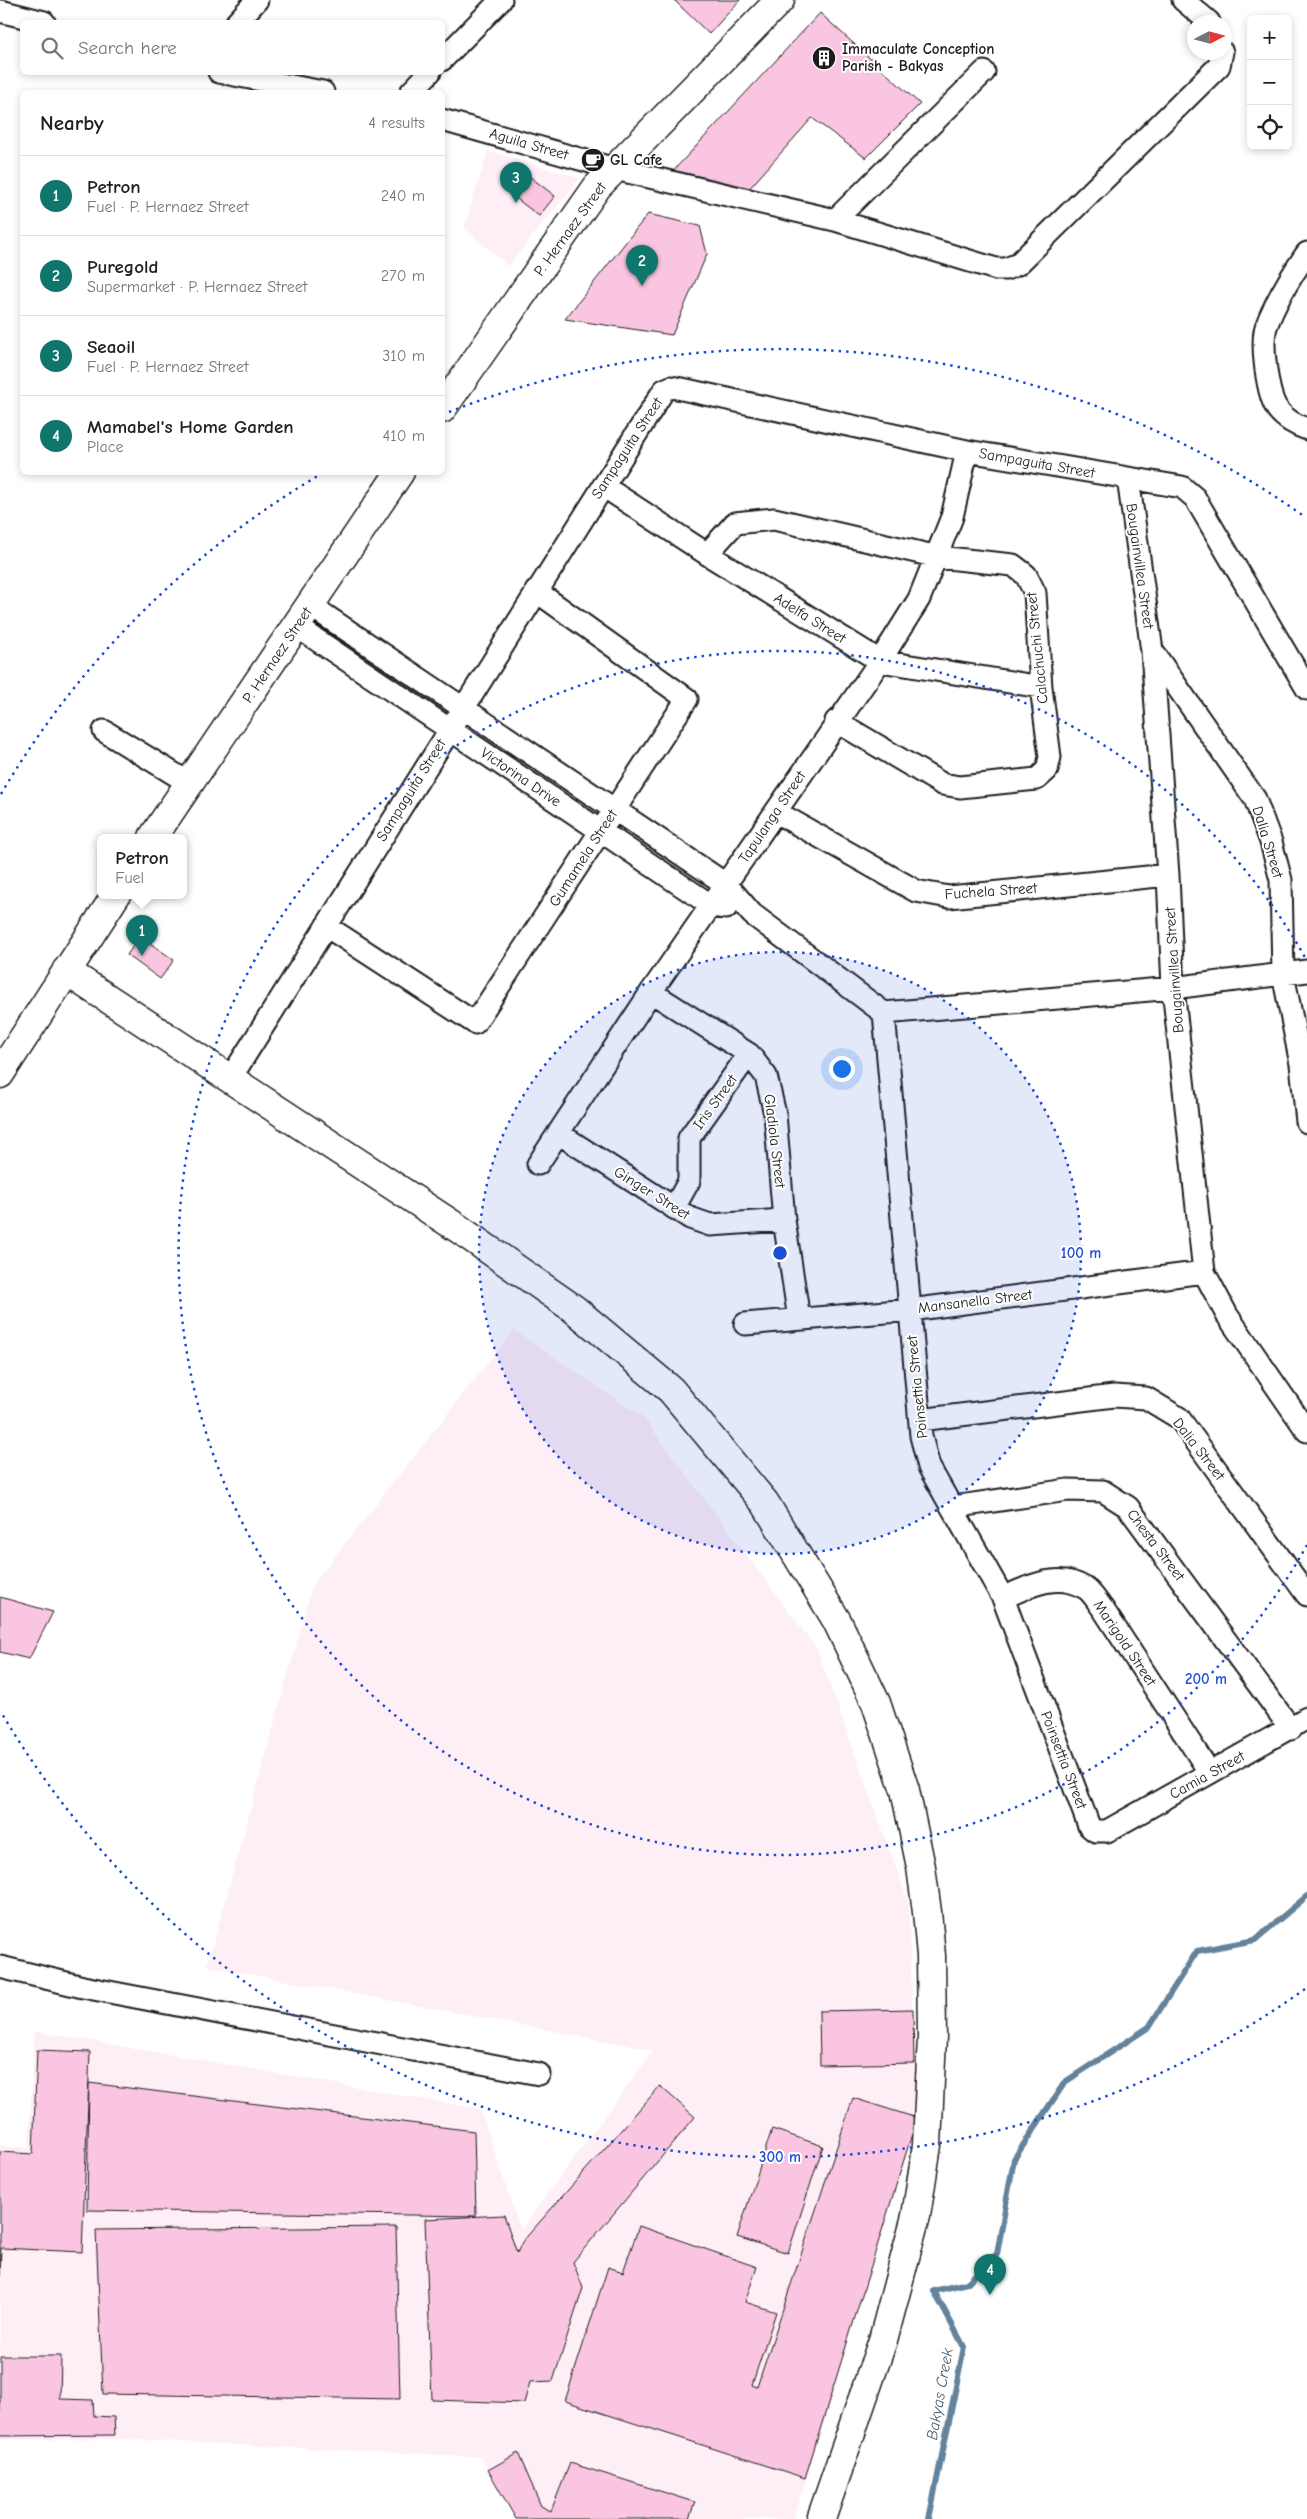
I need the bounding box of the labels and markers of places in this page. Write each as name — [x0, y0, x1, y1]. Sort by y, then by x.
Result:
place label: Immaculate Conception Parish - Bakyas — [842, 40, 994, 75]
building icon: Immaculate Conception Parish - Bakyas — [811, 45, 837, 71]
cafe icon: GL Cafe — [580, 147, 606, 173]
place label: GL Cafe — [610, 151, 662, 169]
pin: 3 — [500, 162, 532, 203]
pin: 2 — [626, 245, 658, 286]
pin: 1 — [126, 915, 158, 956]
centre of rings — [771, 1244, 789, 1262]
pin: 4 — [974, 2254, 1006, 2295]

